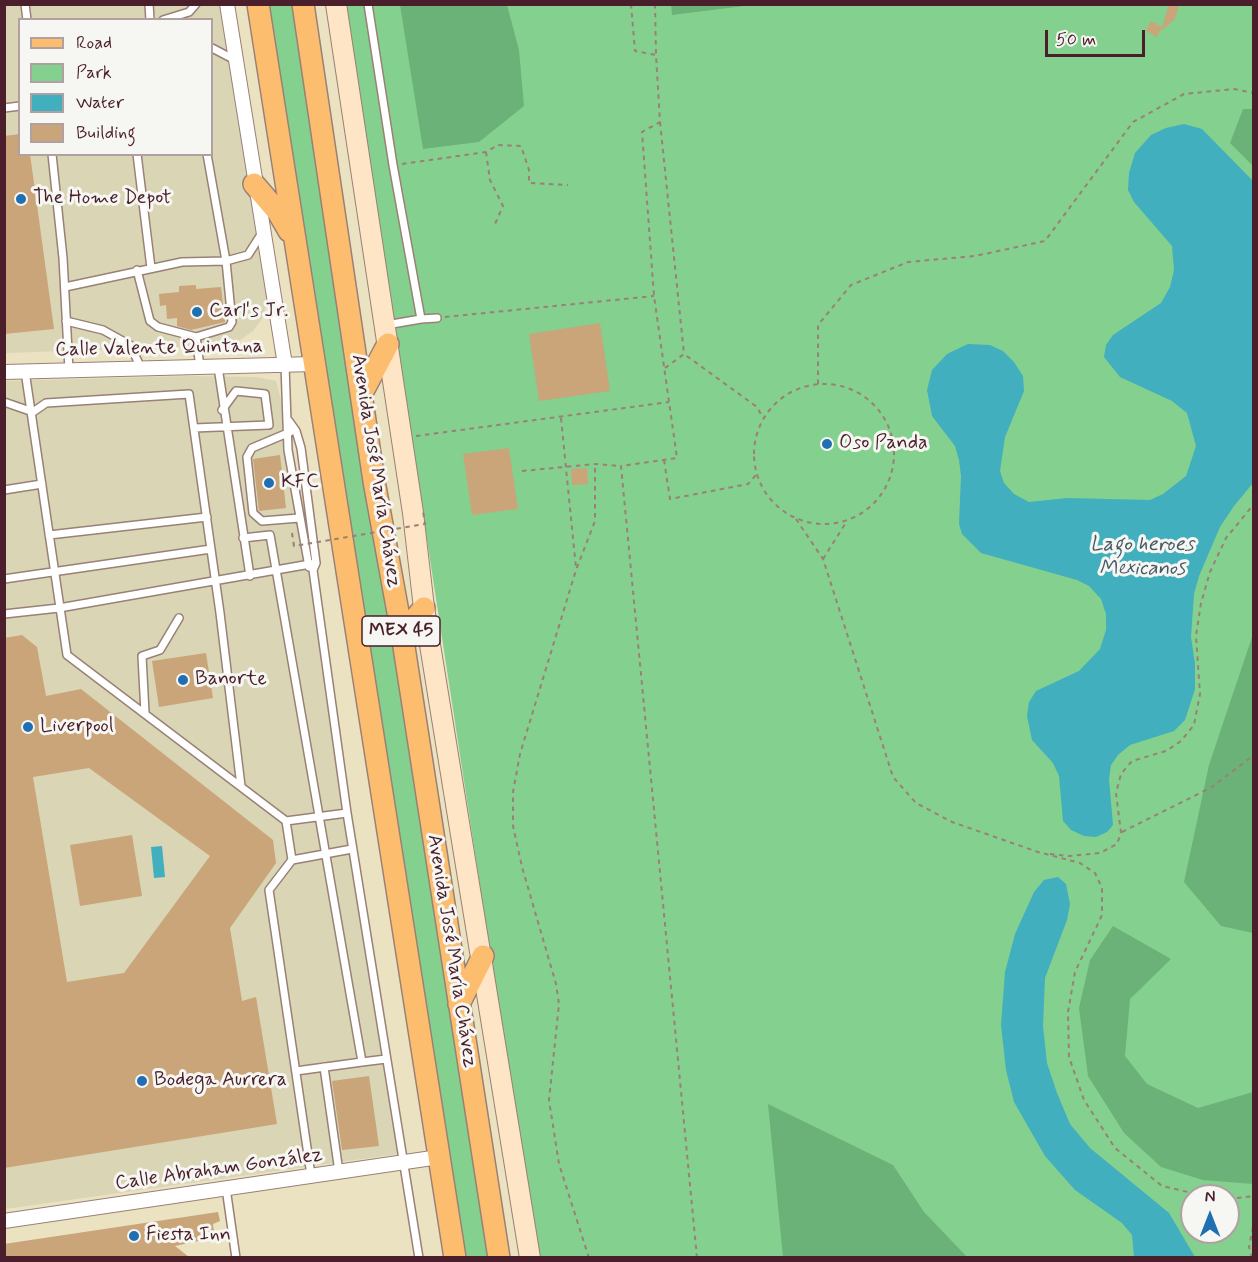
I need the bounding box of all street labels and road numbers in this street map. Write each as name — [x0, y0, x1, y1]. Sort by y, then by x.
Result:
street label: Calle Valente Quintana — [55, 335, 263, 363]
street label: Avenida José María Chávez — [345, 353, 405, 589]
road number: MEX 45 — [362, 616, 440, 646]
street label: Avenida José María Chávez — [421, 833, 481, 1069]
street label: Calle Abraham González — [114, 1144, 324, 1196]

